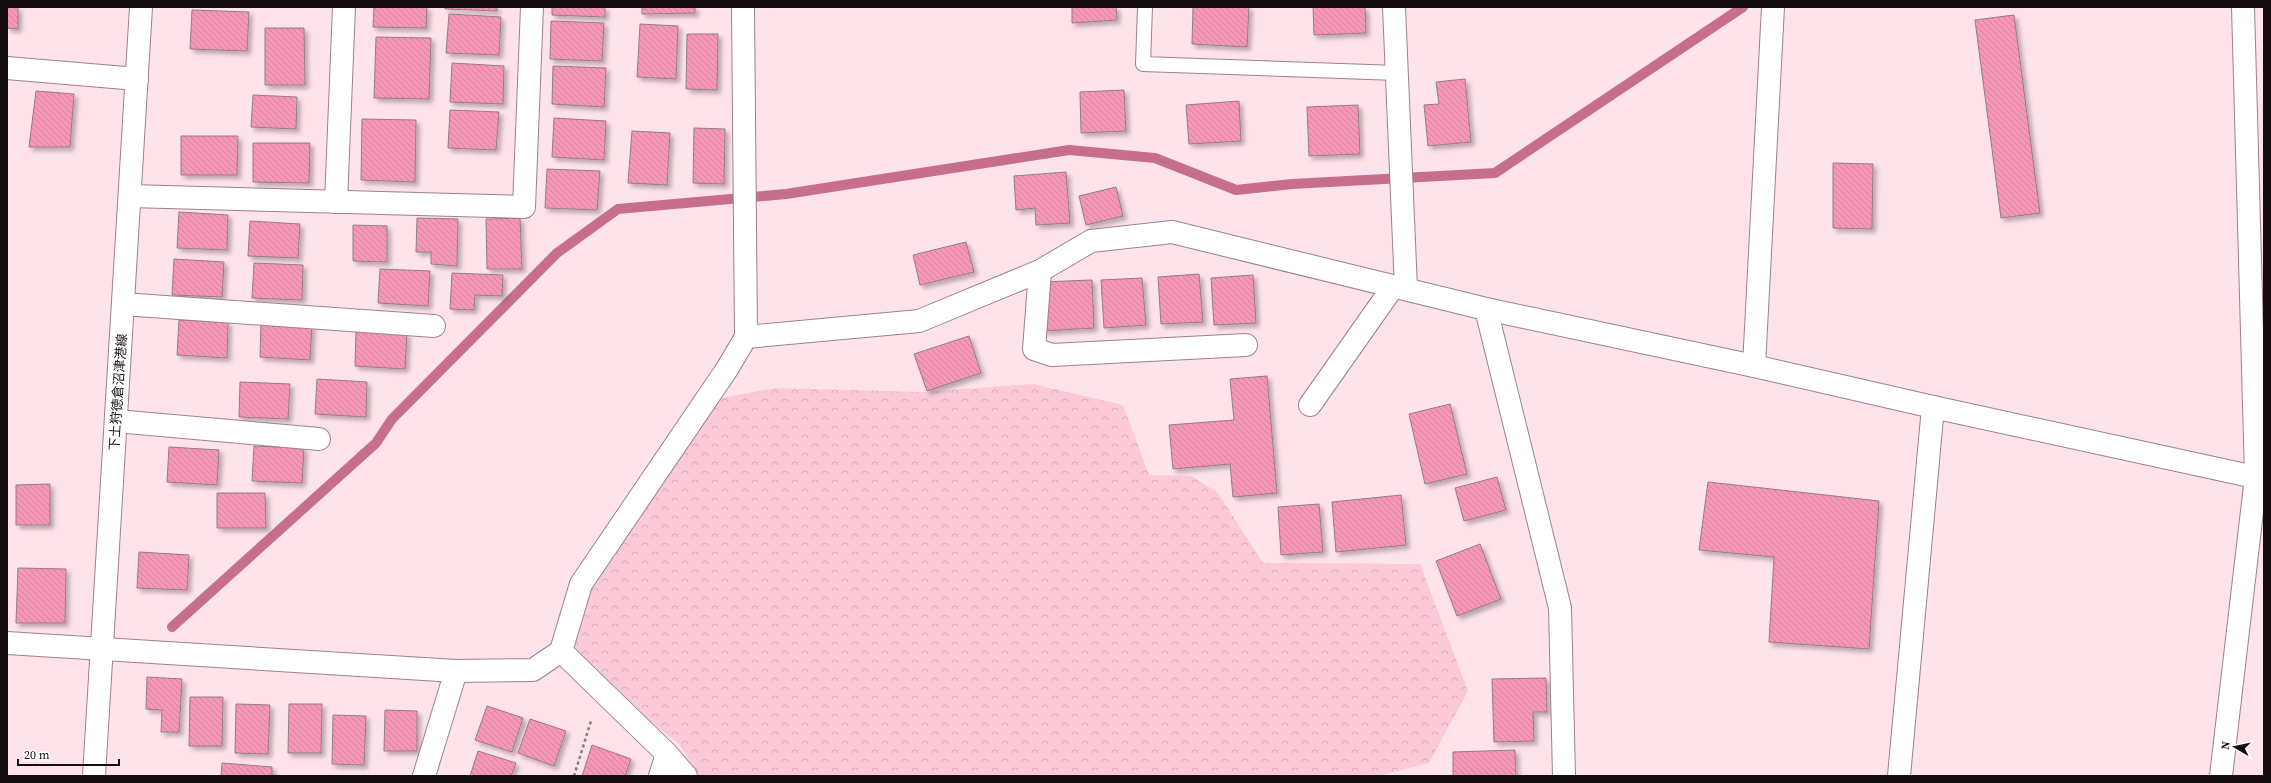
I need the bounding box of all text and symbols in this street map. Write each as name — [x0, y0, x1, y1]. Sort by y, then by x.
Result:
street label: 下土狩徳倉沼津港線 — [105, 333, 131, 451]
north arrow — [2215, 727, 2255, 767]
text: N — [2218, 740, 2234, 751]
scale bar — [18, 741, 119, 767]
text: 20 m — [24, 747, 50, 763]

